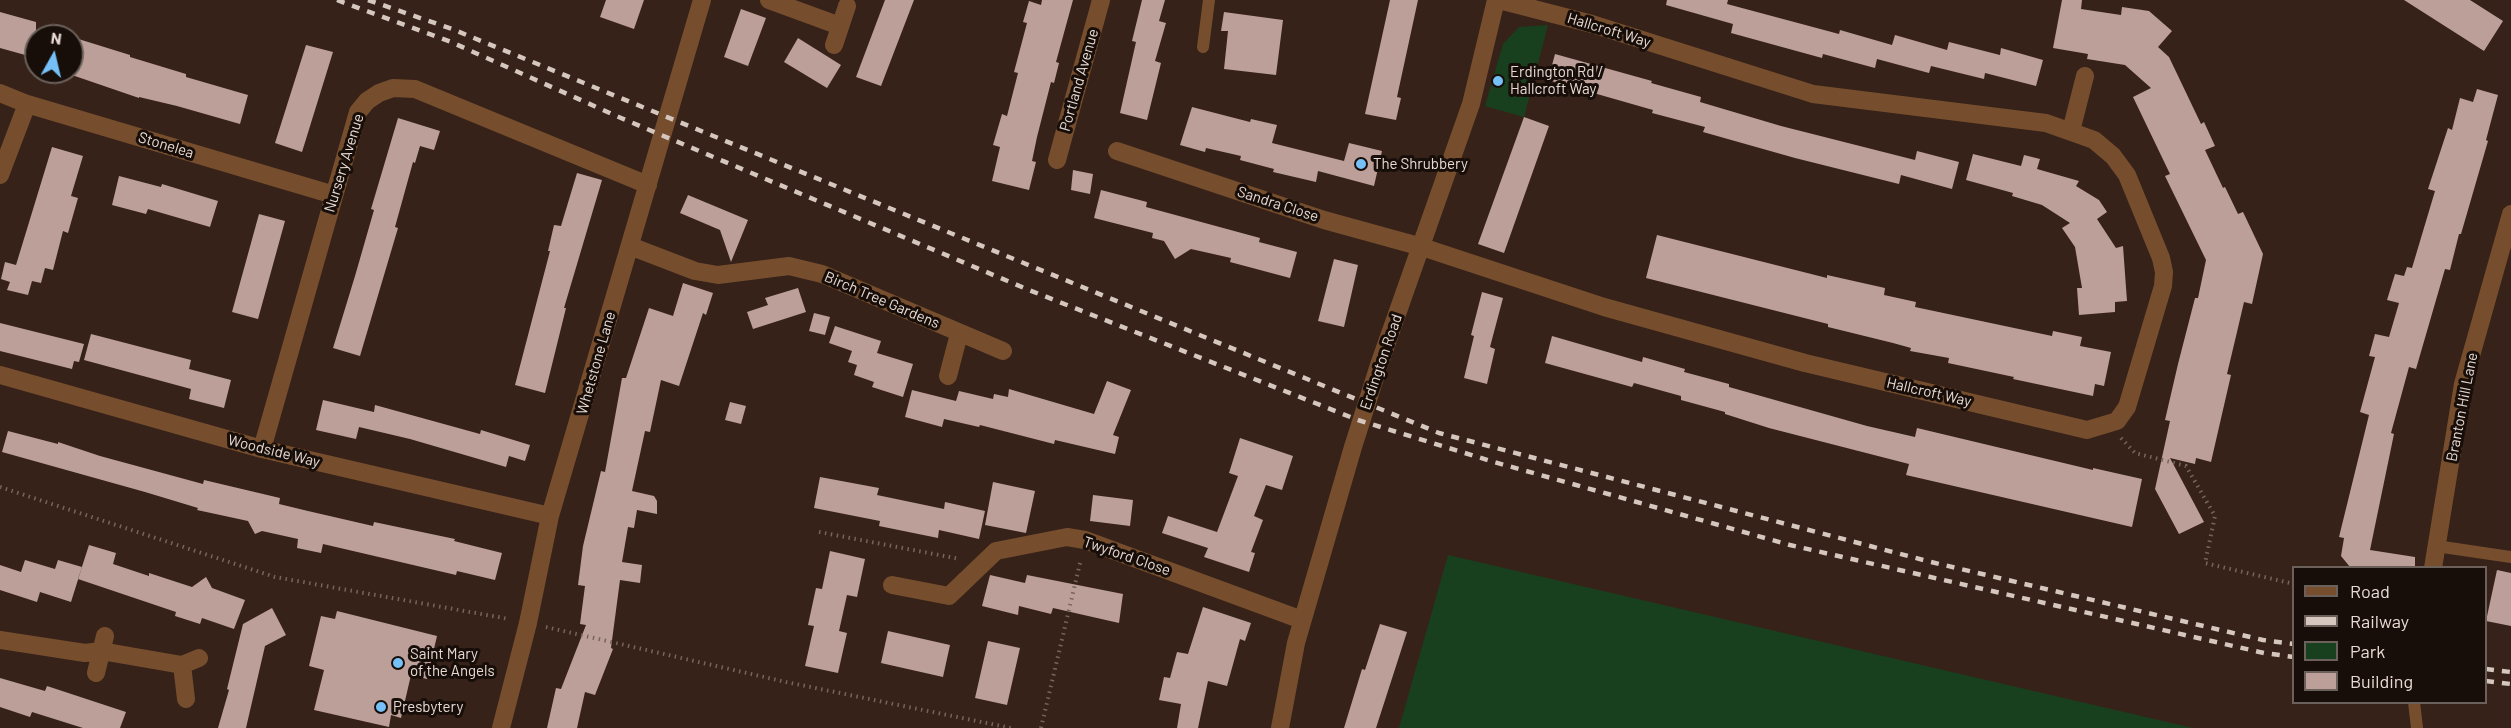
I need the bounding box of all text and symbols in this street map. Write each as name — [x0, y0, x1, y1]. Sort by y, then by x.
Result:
street label: Hallcroft Way — [1565, 9, 1653, 51]
north arrow — [24, 24, 84, 84]
street label: Portland Avenue — [1056, 27, 1102, 133]
text: N — [50, 28, 63, 48]
place label: Erdington Rd / Hallcroft Way — [1510, 63, 1603, 98]
marker: Erdington Rd / Hallcroft Way — [1491, 74, 1505, 88]
street label: Nursery Avenue — [320, 111, 368, 215]
street label: Stonelea — [136, 128, 196, 162]
place label: The Shrubbery — [1373, 155, 1468, 173]
marker: The Shrubbery — [1354, 157, 1368, 171]
street label: Sandra Close — [1235, 182, 1321, 226]
street label: Birch Tree Gardens — [822, 268, 942, 332]
street label: Whetstone Lane — [573, 309, 619, 417]
street label: Erdington Road — [1356, 312, 1406, 412]
street label: Branton Hill Lane — [2443, 351, 2481, 463]
street label: Hallcroft Way — [1885, 374, 1973, 410]
street label: Woodside Way — [226, 431, 322, 471]
street label: Twyford Close — [1081, 533, 1173, 579]
legend — [2292, 566, 2487, 704]
text: Road — [2350, 580, 2390, 602]
text: Railway — [2350, 610, 2409, 632]
text: Park — [2350, 640, 2385, 662]
place label: Saint Mary of the Angels — [410, 645, 495, 680]
marker: Saint Mary of the Angels — [391, 656, 405, 670]
text: Building — [2350, 670, 2413, 692]
place label: Presbytery — [393, 698, 463, 716]
marker: Presbytery — [374, 700, 388, 714]

